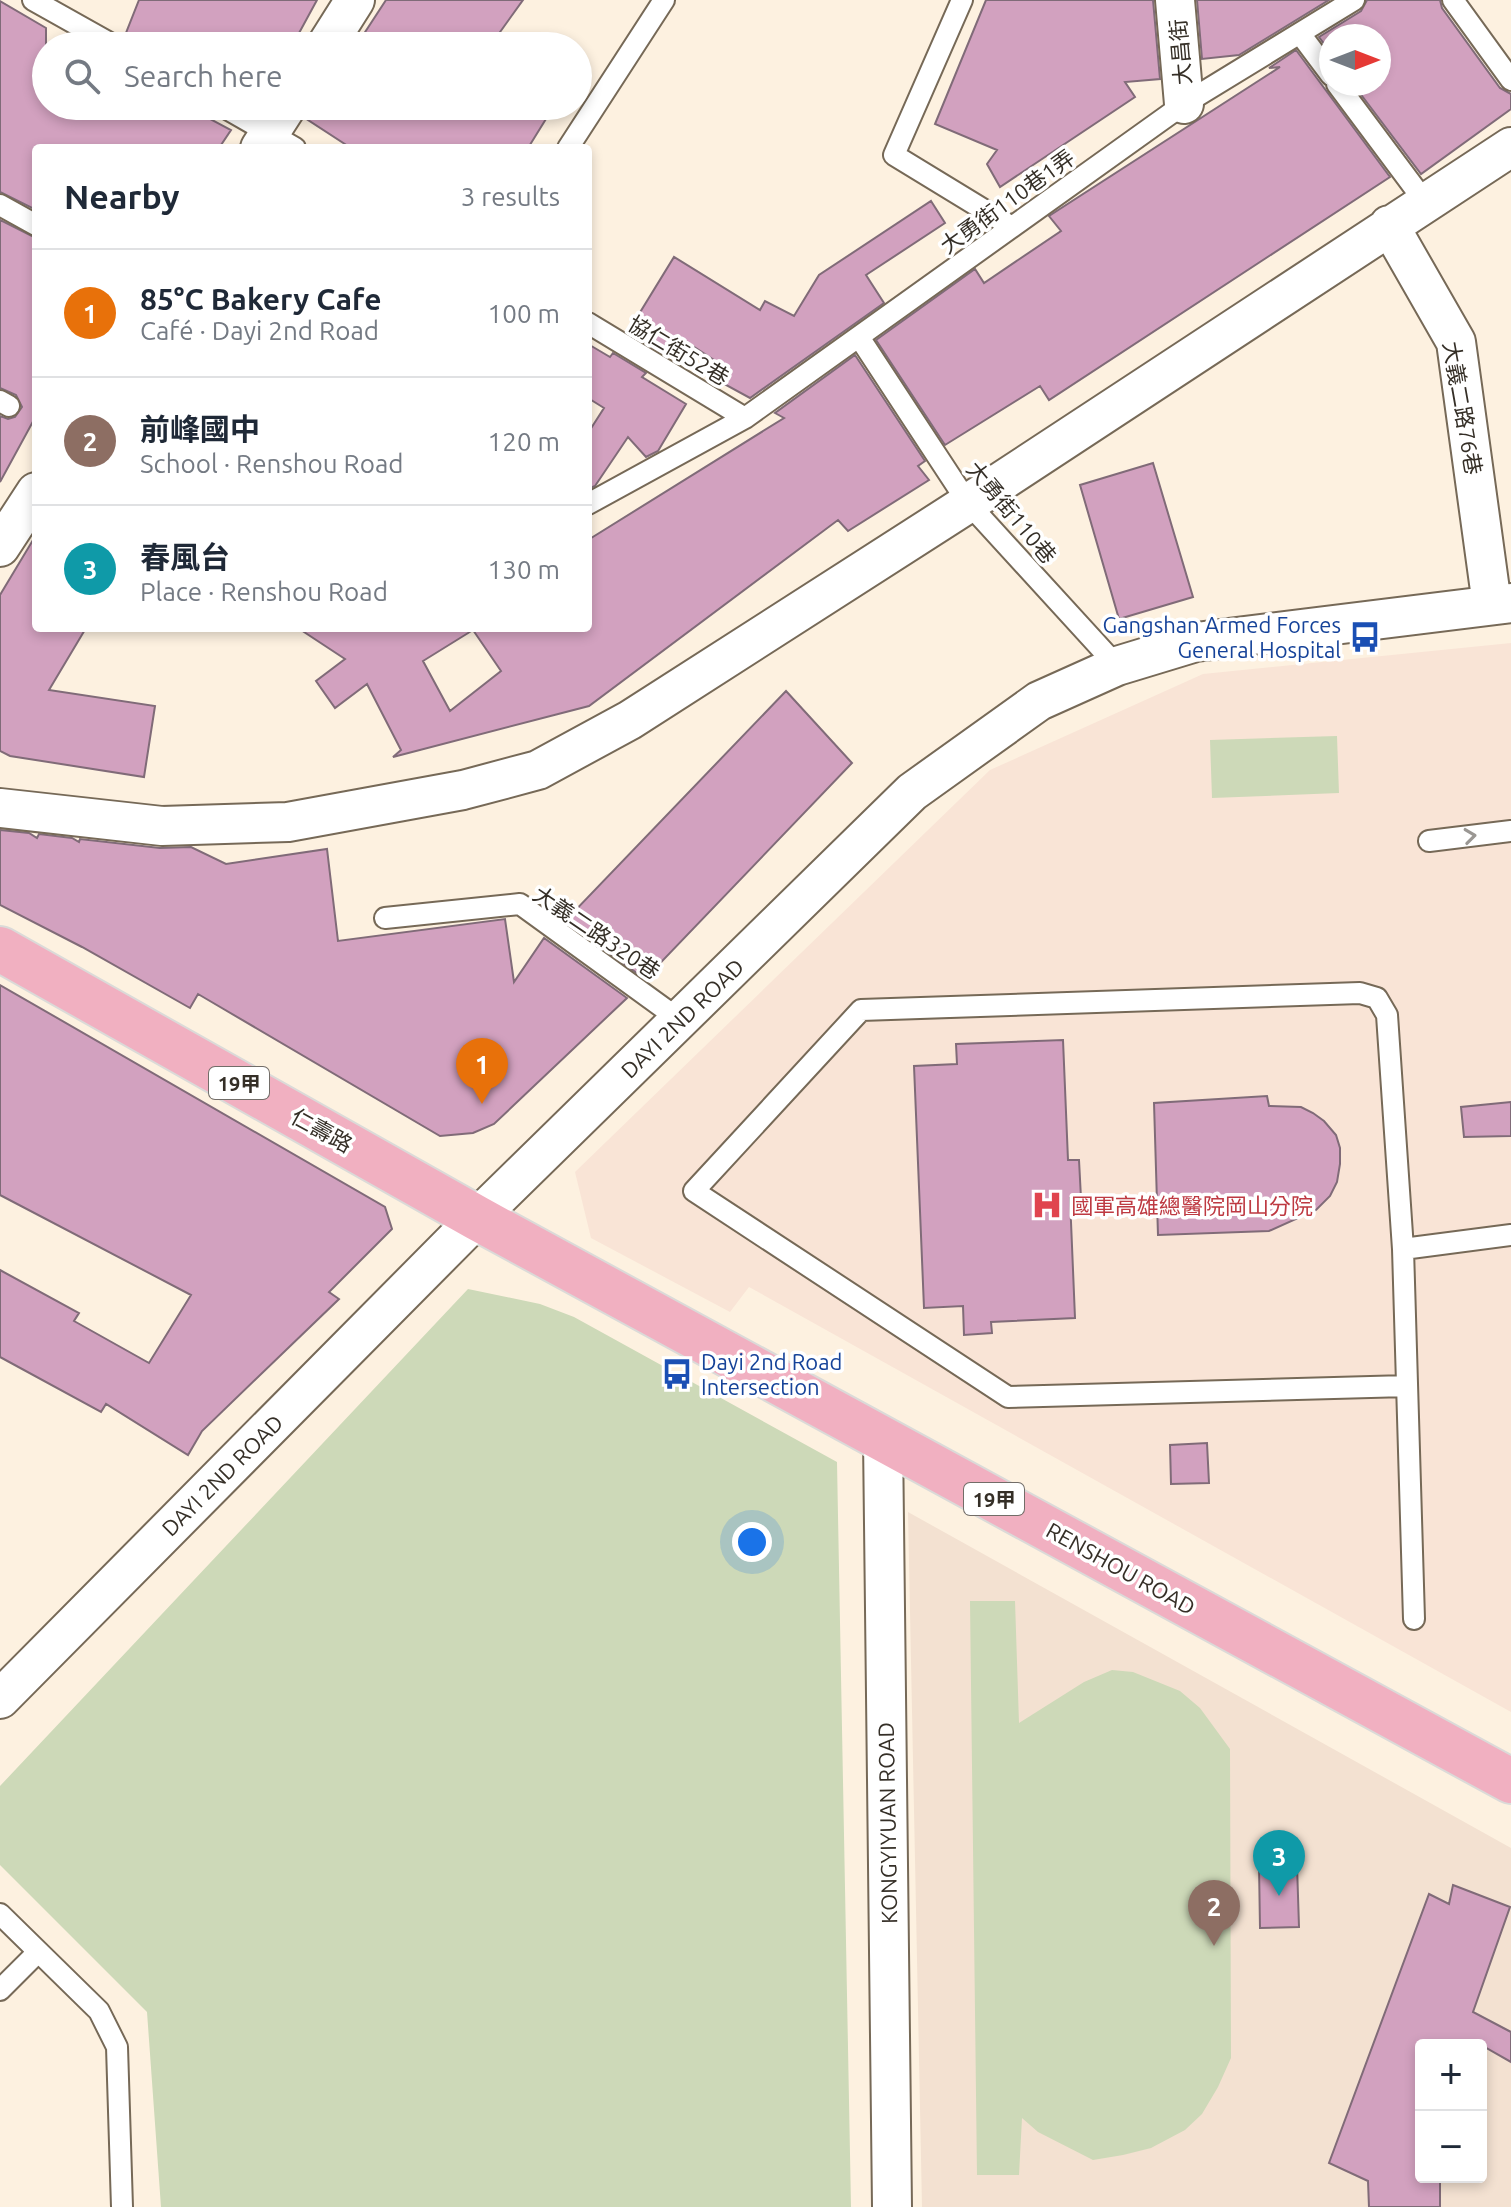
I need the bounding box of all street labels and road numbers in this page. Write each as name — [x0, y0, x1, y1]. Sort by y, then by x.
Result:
street label: 大昌街 — [1165, 18, 1195, 86]
street label: 大勇街110巷1弄 — [935, 144, 1079, 258]
street label: 協仁街52巷 — [624, 310, 734, 390]
street label: 大義二路76巷 — [1439, 339, 1487, 477]
street label: 大勇街110巷 — [962, 456, 1062, 568]
street label: 大義二路320巷 — [529, 880, 665, 984]
street label: DAYI 2ND ROAD — [616, 953, 748, 1083]
road number: 19甲 — [209, 1067, 269, 1099]
street label: 仁壽路 — [287, 1103, 357, 1157]
street label: DAYI 2ND ROAD — [156, 1409, 288, 1541]
road number: 19甲 — [964, 1483, 1024, 1515]
street label: RENSHOU ROAD — [1042, 1517, 1200, 1619]
street label: KONGYIYUAN ROAD — [873, 1722, 901, 1924]

